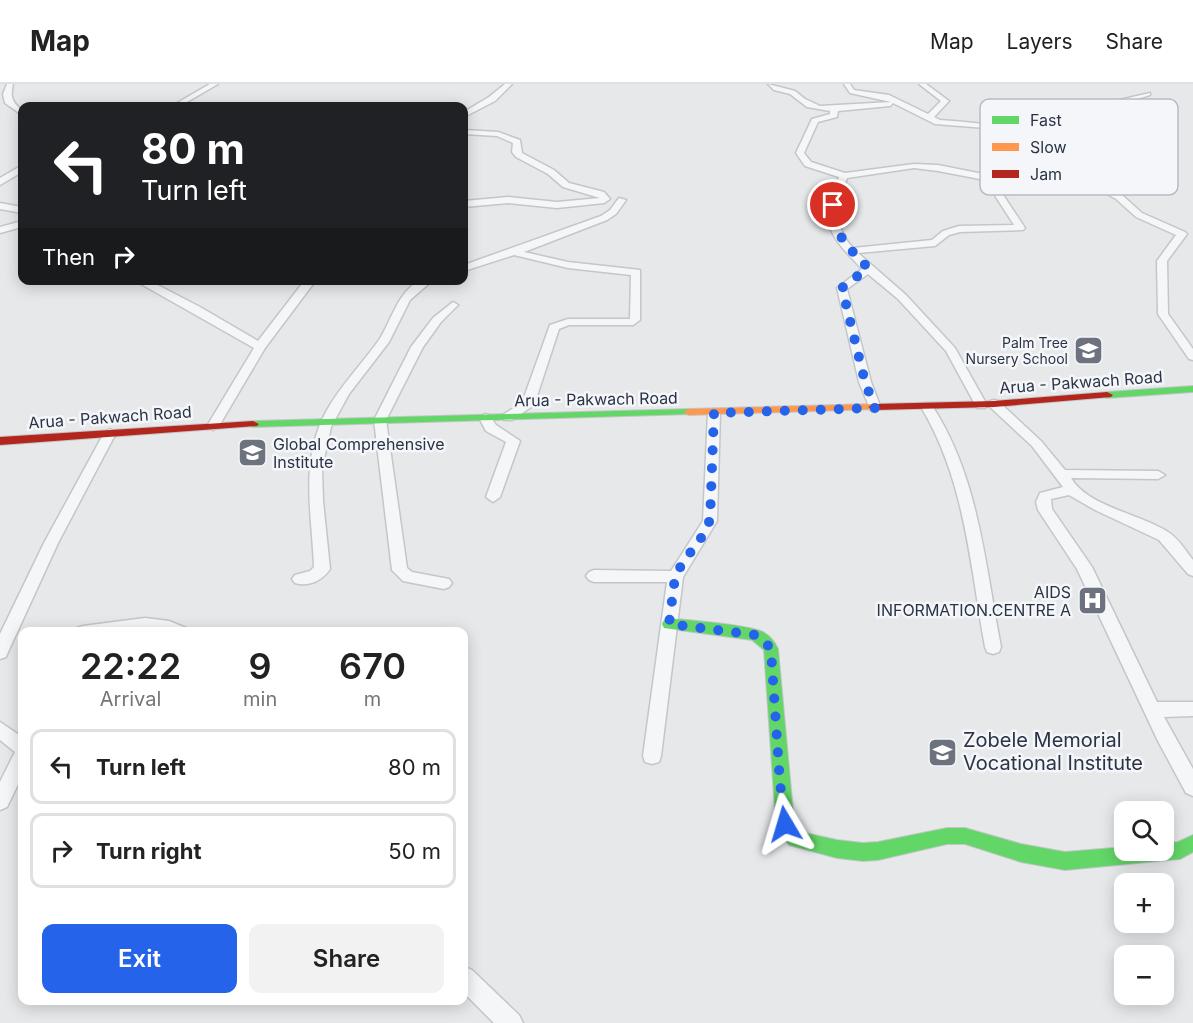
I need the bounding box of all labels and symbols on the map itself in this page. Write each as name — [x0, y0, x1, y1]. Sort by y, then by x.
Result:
legend — [980, 99, 1178, 195]
text: Fast — [1030, 110, 1062, 130]
text: Slow — [1030, 137, 1067, 157]
text: Jam — [1030, 164, 1062, 184]
pin — [807, 179, 858, 230]
place label: Palm Tree Nursery School — [966, 334, 1068, 367]
school or university icon: Palm Tree Nursery School — [1073, 335, 1105, 367]
street label: Arua - Pakwach Road — [999, 366, 1163, 398]
street label: Arua - Pakwach Road — [514, 388, 678, 410]
street label: Arua - Pakwach Road — [28, 401, 192, 433]
place label: Global Comprehensive Institute — [273, 434, 444, 472]
school or university icon: Global Comprehensive Institute — [236, 437, 268, 469]
place label: AIDS INFORMATION.CENTRE A — [877, 582, 1071, 620]
hospital icon: AIDS INFORMATION.CENTRE A — [1076, 585, 1108, 617]
place label: Zobele Memorial Vocational Institute — [963, 728, 1143, 775]
school or university icon: Zobele Memorial Vocational Institute — [926, 736, 958, 768]
position arrow — [753, 792, 817, 856]

